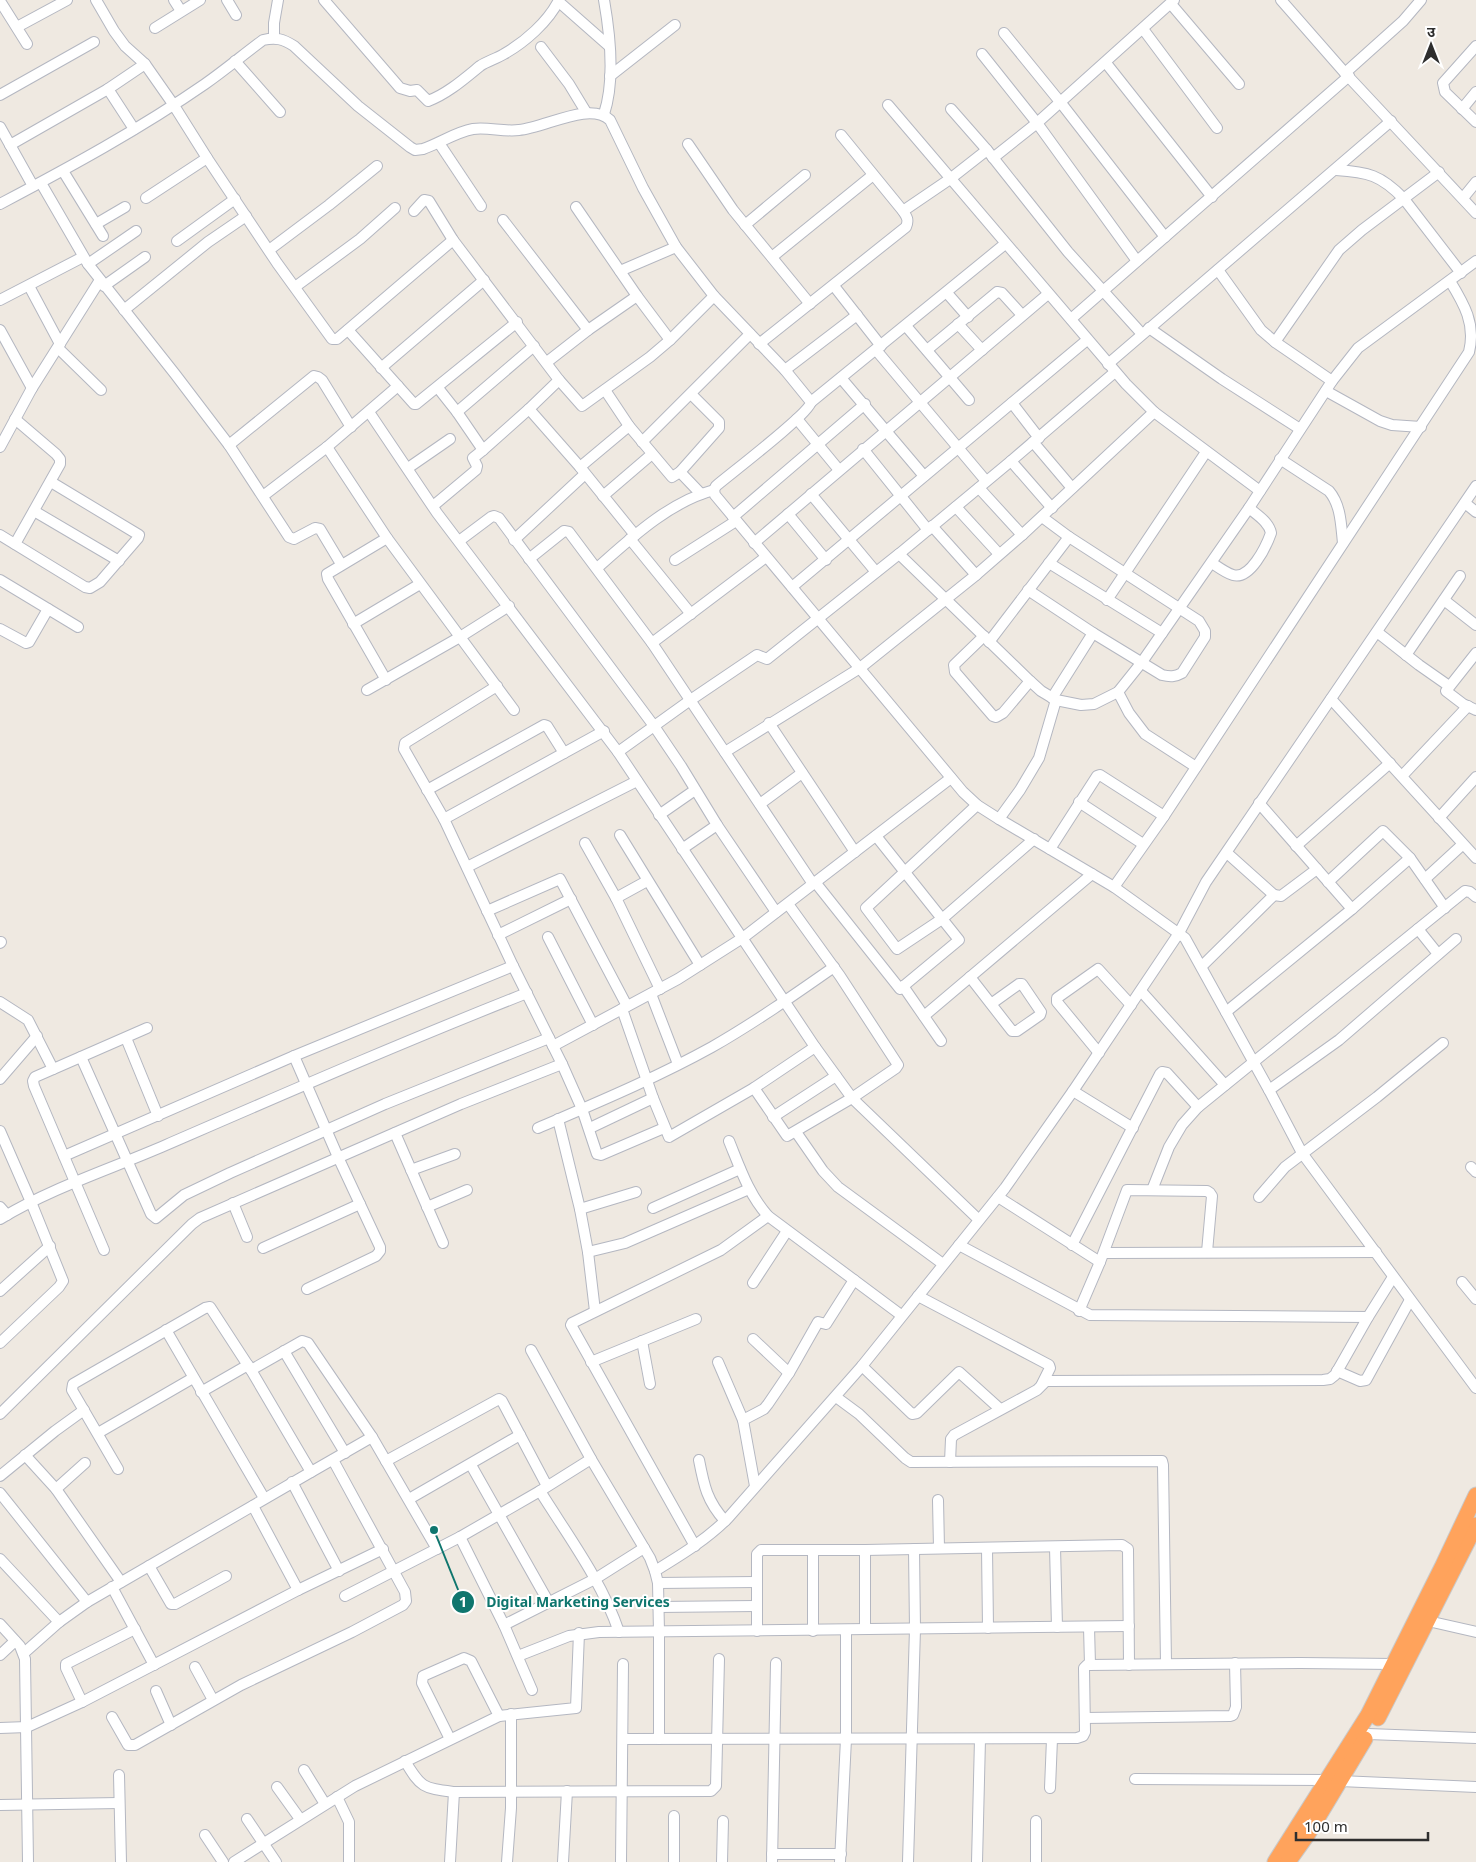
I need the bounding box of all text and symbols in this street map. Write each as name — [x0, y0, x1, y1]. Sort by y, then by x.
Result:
north arrow — [1406, 20, 1456, 70]
text: उ — [1427, 22, 1436, 41]
callout: Digital Marketing Services — [451, 1588, 679, 1617]
text: 1 — [459, 1591, 467, 1611]
text: Digital Marketing Services — [486, 1592, 670, 1611]
scale bar — [1296, 1810, 1428, 1842]
text: 100 m — [1304, 1816, 1348, 1836]

